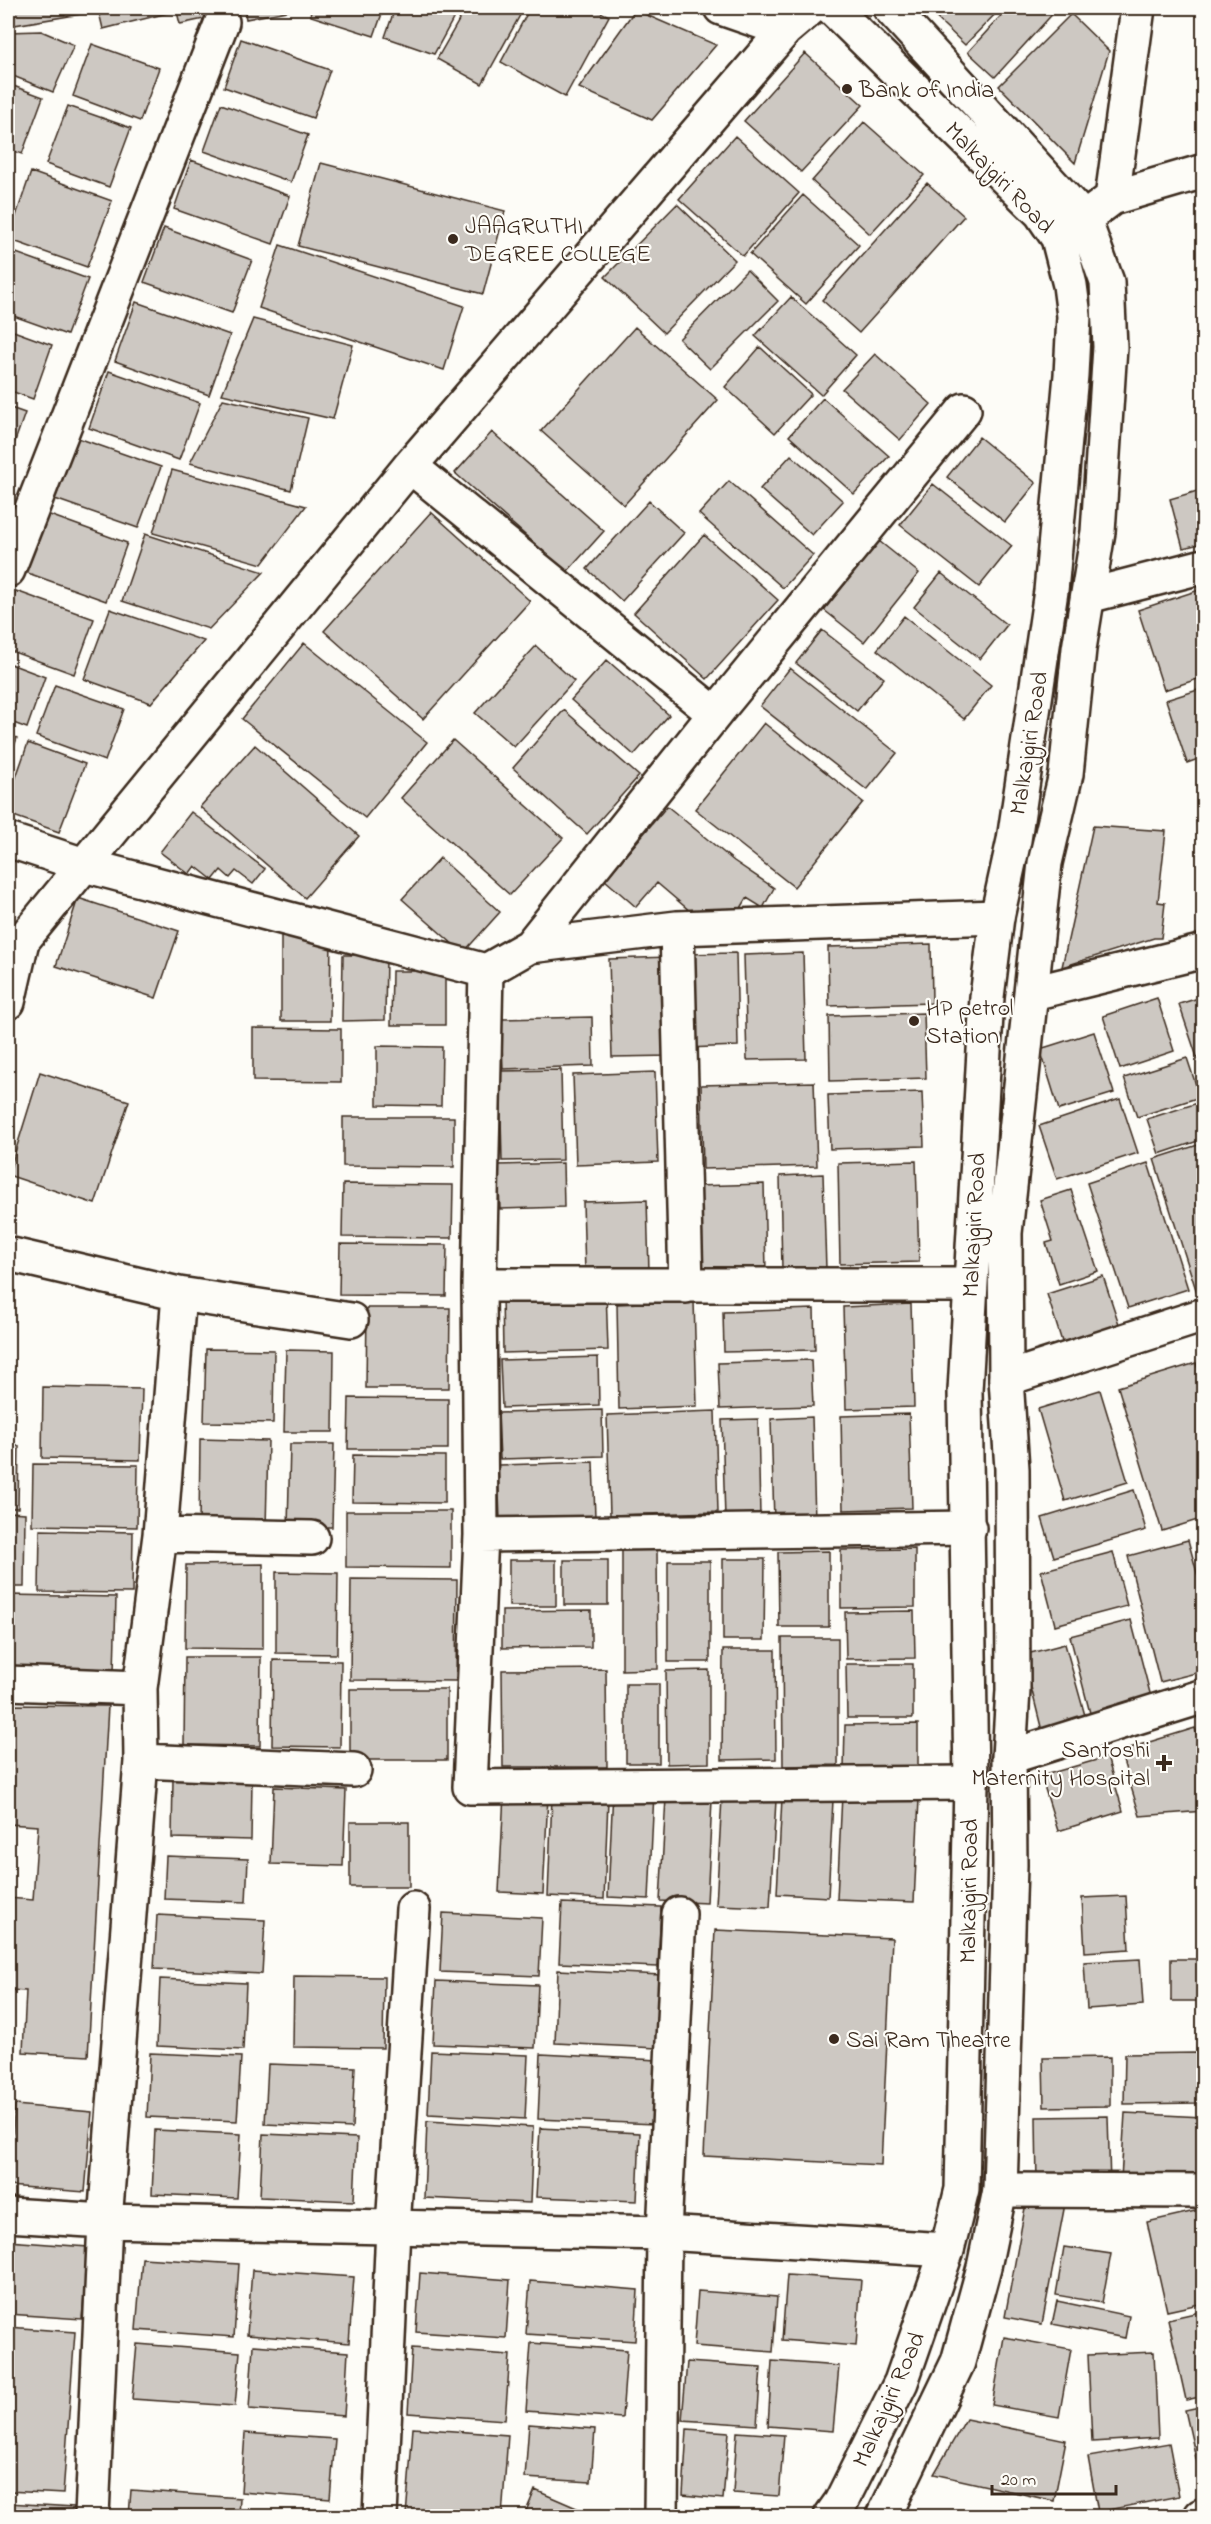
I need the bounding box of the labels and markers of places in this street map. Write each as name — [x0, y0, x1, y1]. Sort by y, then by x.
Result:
place label: Bank of India — [858, 74, 994, 109]
marker: Bank of India — [840, 82, 854, 96]
place label: JAAGRUTHI DEGREE COLLEGE — [464, 210, 651, 273]
marker: JAAGRUTHI DEGREE COLLEGE — [446, 232, 460, 246]
place label: HP petrol Station — [926, 992, 1014, 1055]
marker: HP petrol Station — [907, 1014, 921, 1028]
place label: Santoshi Maternity Hospital — [972, 1734, 1150, 1798]
marker: Santoshi Maternity Hospital — [1155, 1754, 1173, 1772]
place label: Sai Ram Theatre — [846, 2024, 1011, 2059]
marker: Sai Ram Theatre — [827, 2032, 841, 2046]

